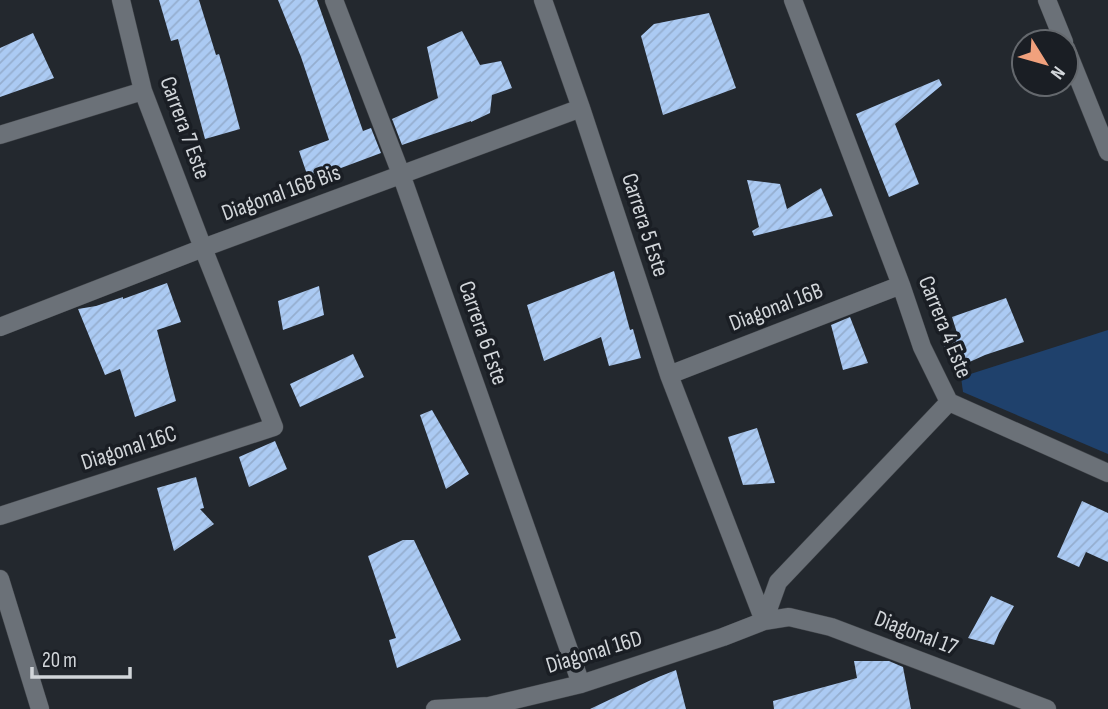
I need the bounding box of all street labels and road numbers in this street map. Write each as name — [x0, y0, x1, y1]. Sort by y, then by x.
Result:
street label: Carrera 7 Este — [154, 73, 216, 183]
street label: Diagonal 16B Bis — [218, 159, 344, 227]
street label: Carrera 5 Este — [615, 170, 675, 280]
street label: Carrera 4 Este — [912, 272, 978, 382]
street label: Diagonal 16B — [725, 276, 827, 338]
street label: Carrera 6 Este — [452, 277, 514, 389]
street label: Diagonal 16C — [78, 419, 180, 477]
street label: Diagonal 17 — [870, 604, 962, 662]
street label: Diagonal 16D — [542, 624, 646, 680]

